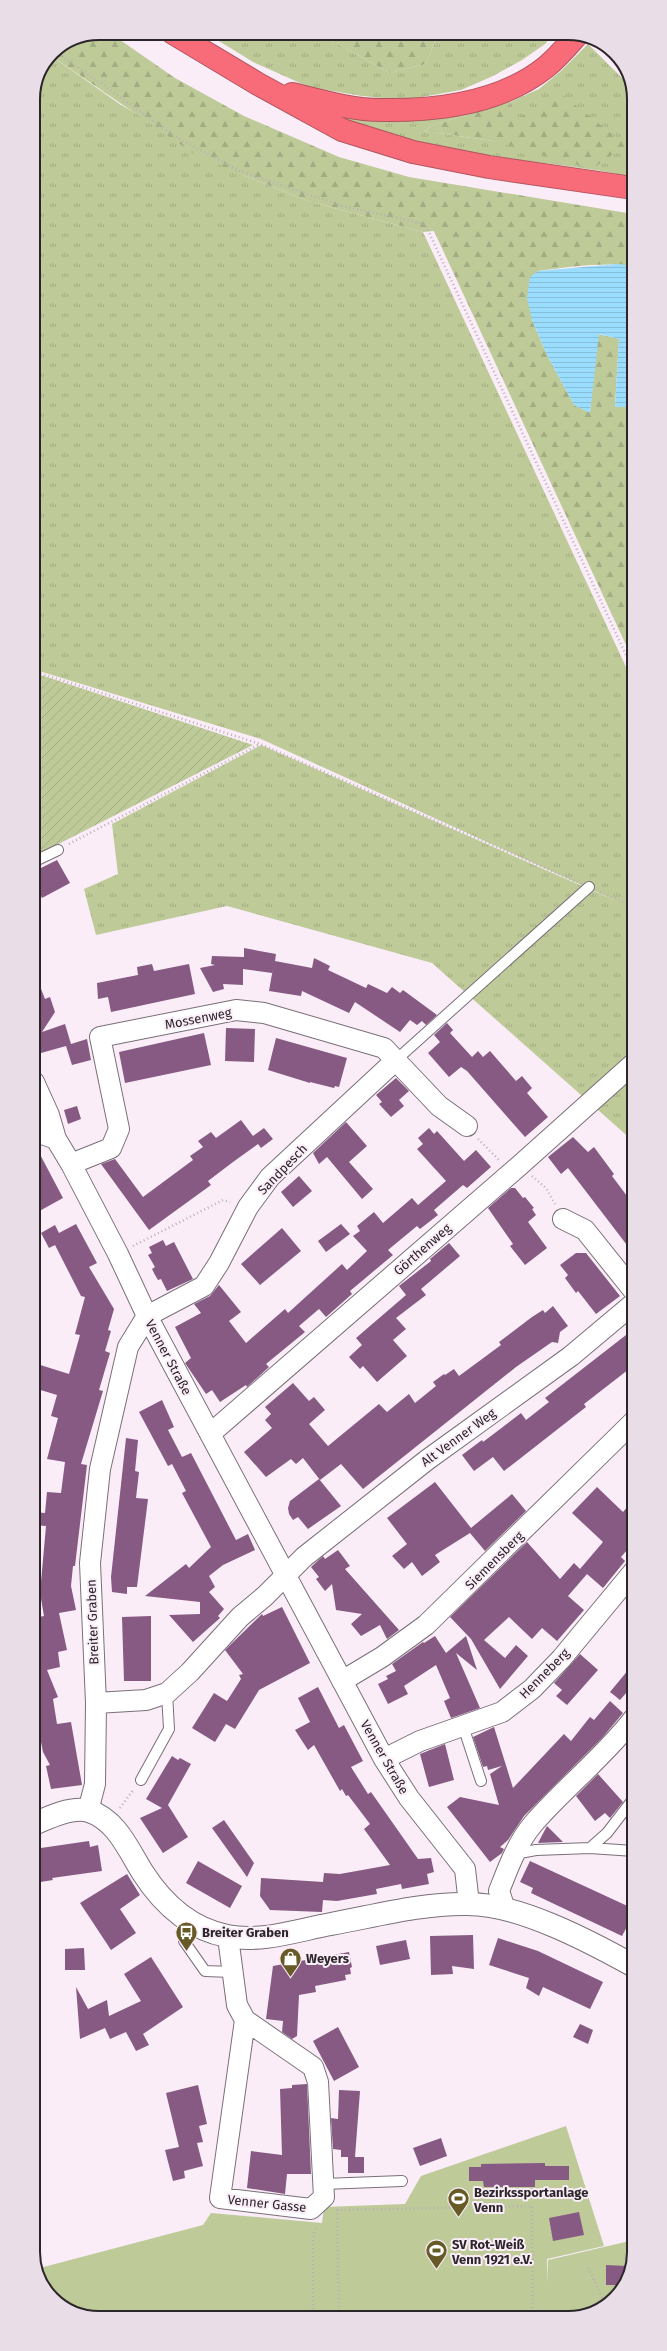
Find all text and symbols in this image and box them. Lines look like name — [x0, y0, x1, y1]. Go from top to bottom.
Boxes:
street label: Mossenweg — [163, 1005, 233, 1032]
street label: Sandpesch — [255, 1141, 310, 1198]
street label: Görthenweg — [391, 1220, 454, 1278]
street label: Venner Straße — [142, 1317, 195, 1397]
street label: Alt Venner Weg — [418, 1405, 499, 1470]
street label: Siemensberg — [462, 1528, 527, 1593]
street label: Breiter Graben — [84, 1579, 101, 1665]
street label: Henneberg — [516, 1645, 573, 1702]
street label: Venner Straße — [357, 1718, 412, 1797]
bus stop icon: Breiter Graben — [173, 1919, 199, 1952]
place label: Breiter Graben — [202, 1925, 289, 1940]
shop icon: Weyers — [277, 1945, 303, 1978]
place label: Weyers — [306, 1951, 350, 1966]
place label: Bezirkssportanlage Venn — [473, 2185, 588, 2215]
sports icon: Bezirkssportanlage Venn — [446, 2186, 472, 2219]
street label: Venner Gasse — [227, 2192, 307, 2215]
place label: SV Rot-Weiß Venn 1921 e.V. — [451, 2237, 532, 2267]
sports icon: SV Rot-Weiß Venn 1921 e.V. — [423, 2238, 449, 2271]

